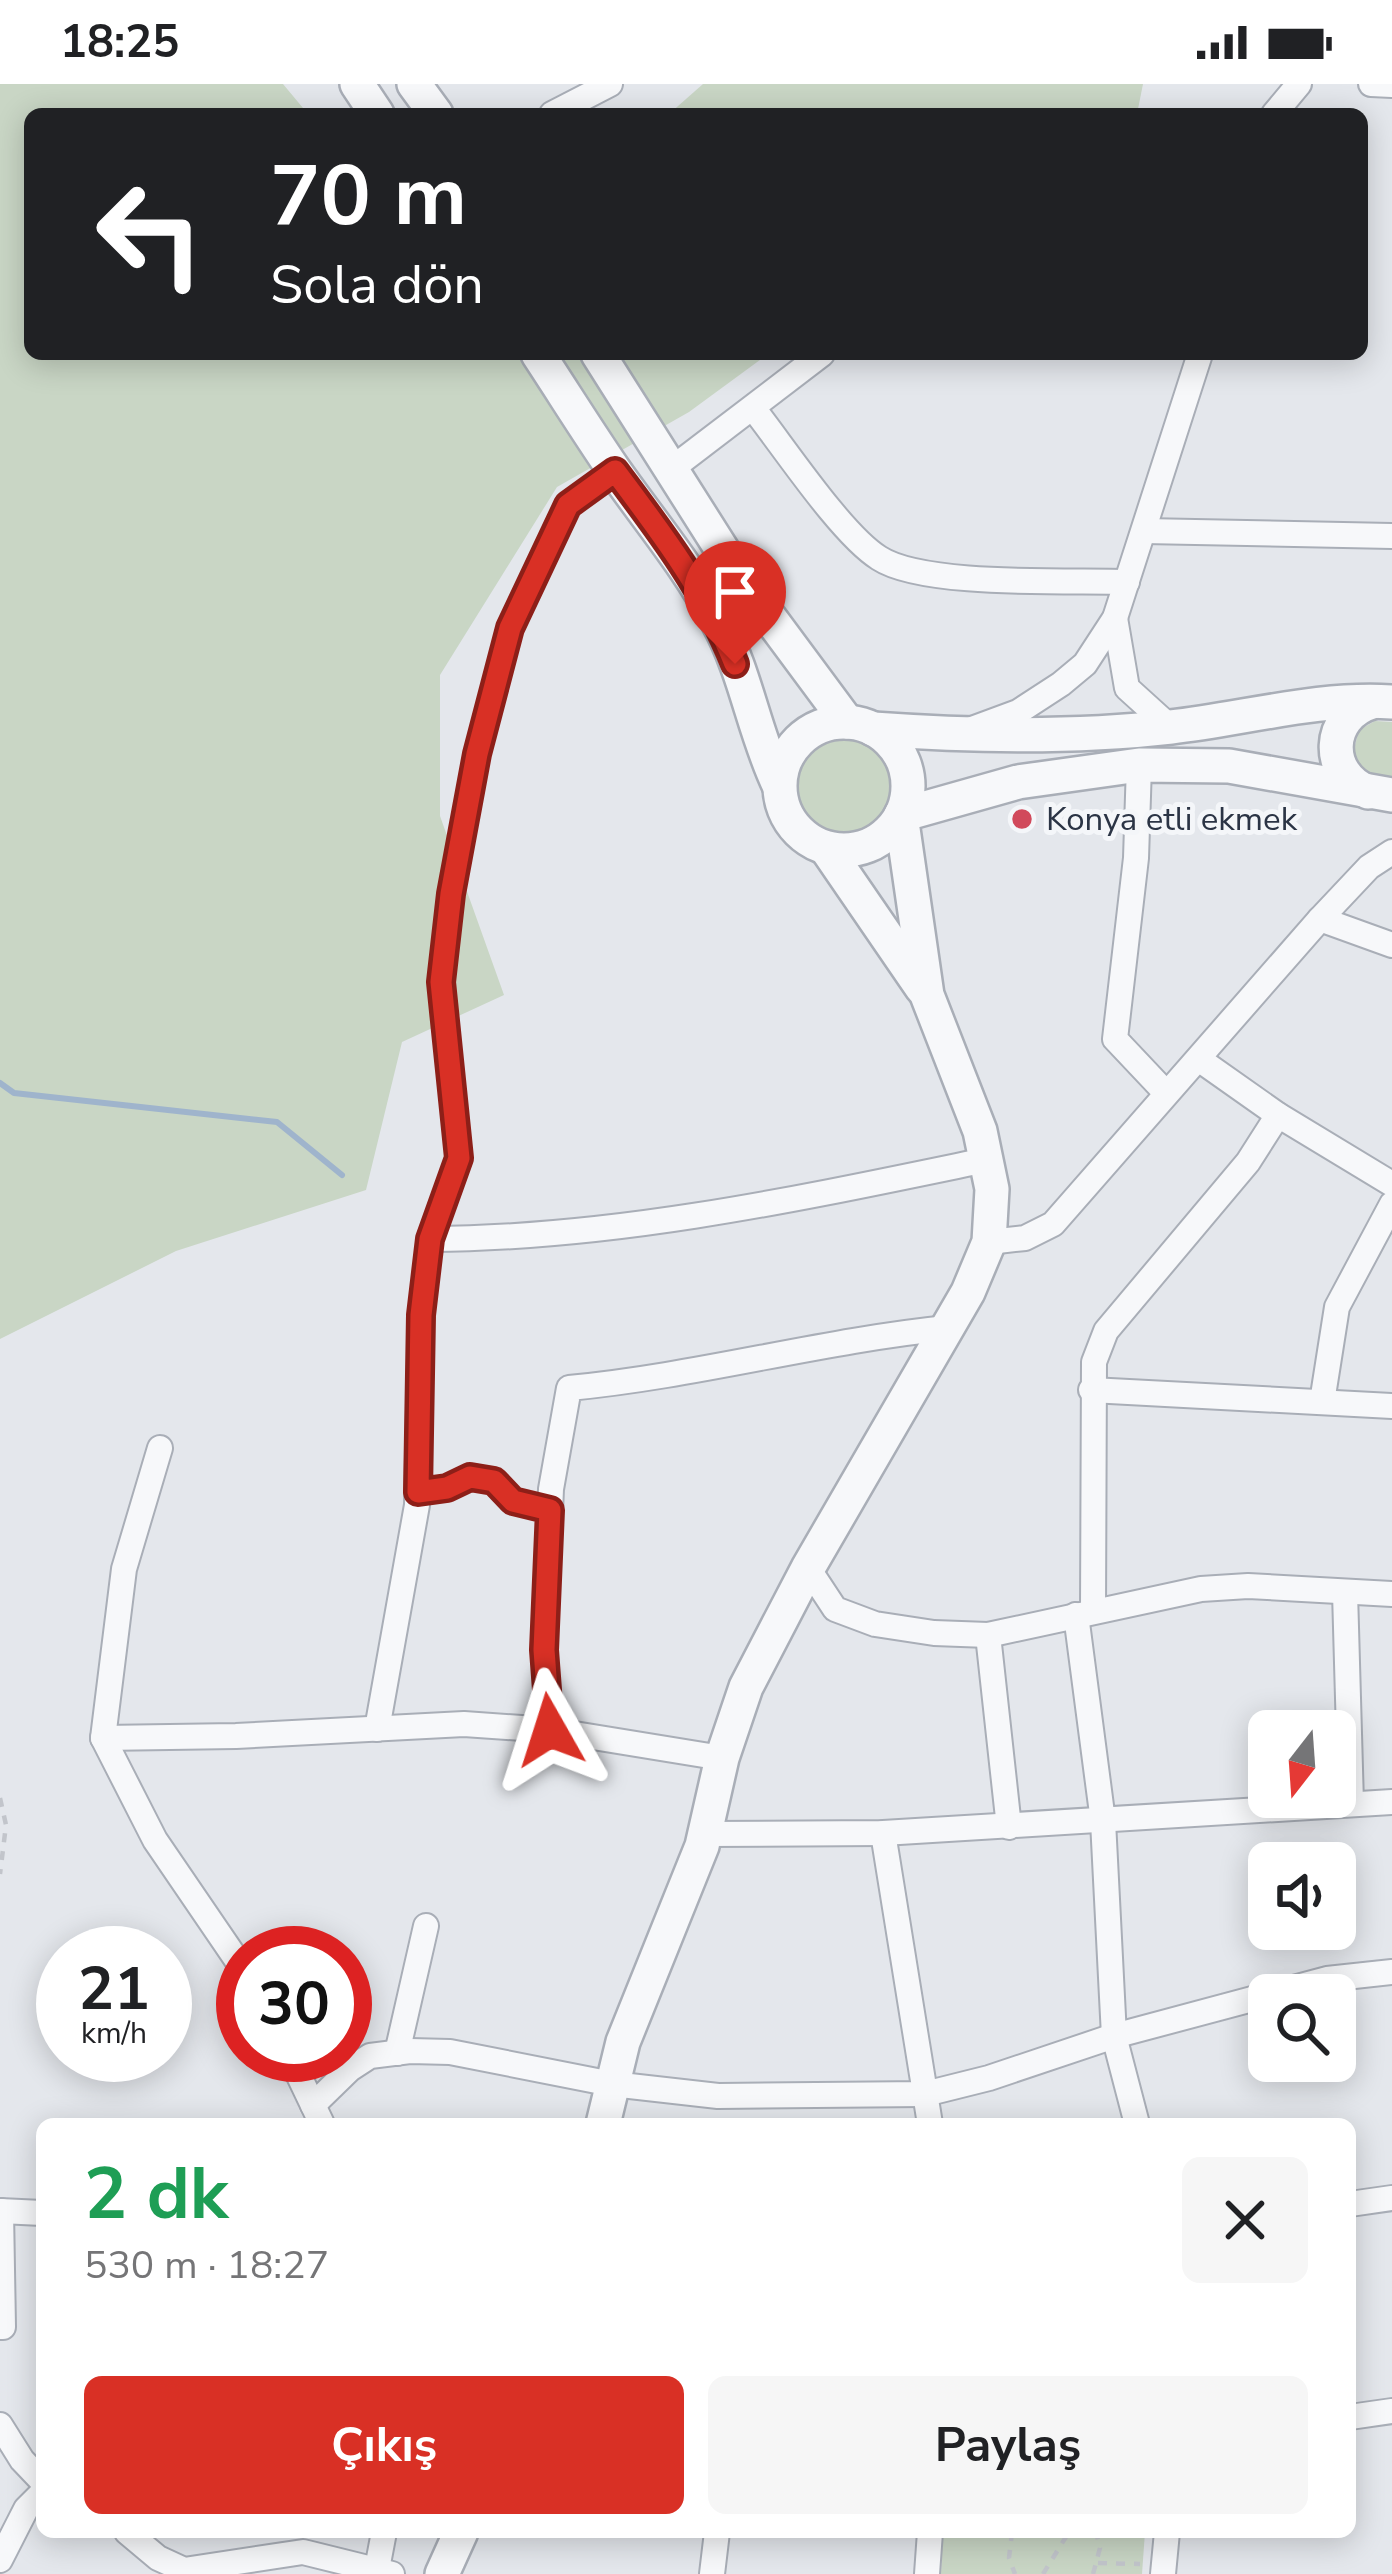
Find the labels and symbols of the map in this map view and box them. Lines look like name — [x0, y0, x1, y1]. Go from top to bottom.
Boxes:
pin — [684, 541, 786, 664]
place label: Konya etli ekmek — [1046, 797, 1298, 842]
marker: Konya etli ekmek — [1009, 806, 1035, 832]
position arrow — [487, 1667, 613, 1793]
north arrow — [1248, 1710, 1356, 1818]
speed limit sign: 30 — [216, 1926, 372, 2082]

